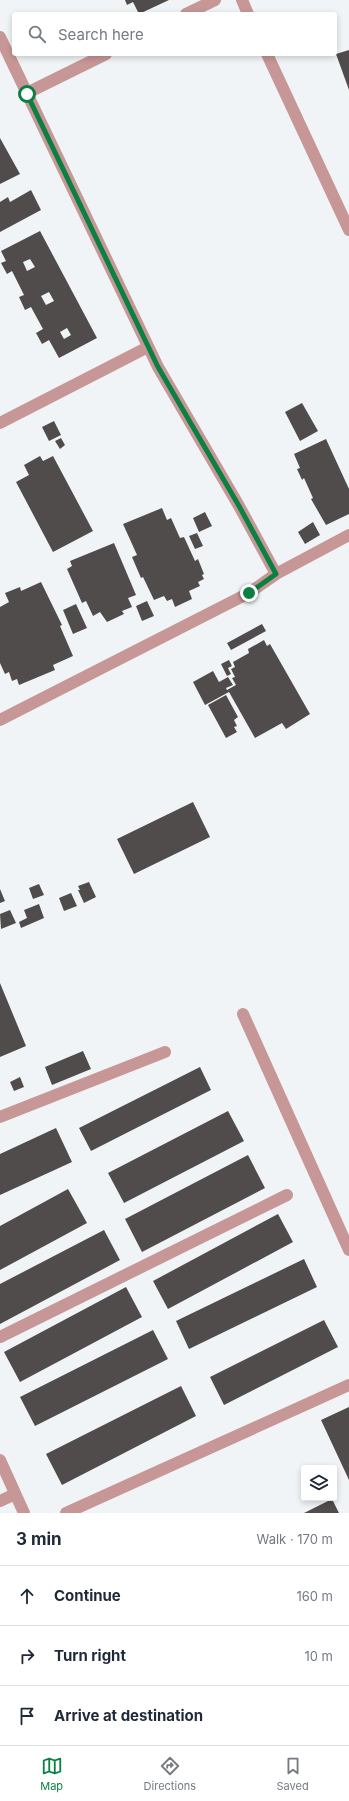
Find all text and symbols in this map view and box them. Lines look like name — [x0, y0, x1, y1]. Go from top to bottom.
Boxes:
search box — [12, 12, 337, 56]
icon: search — [26, 23, 48, 45]
text: Search here — [58, 25, 144, 44]
route start — [18, 85, 36, 103]
route end — [240, 584, 258, 602]
map controls — [301, 1465, 337, 1501]
button: layers — [301, 1465, 337, 1501]
text: 3 min — [16, 1529, 62, 1549]
text: Walk · 170 m — [257, 1531, 333, 1547]
icon: ahead — [16, 1585, 38, 1607]
text: Continue — [54, 1586, 121, 1605]
text: 160 m — [296, 1588, 333, 1604]
icon: right — [16, 1645, 38, 1667]
text: Turn right — [54, 1646, 126, 1665]
text: 10 m — [304, 1648, 333, 1664]
icon: arrive — [16, 1705, 38, 1727]
text: Arrive at destination — [54, 1706, 203, 1725]
tab: Map — [40, 1755, 63, 1793]
tab: Directions — [144, 1755, 196, 1793]
tab: Saved — [277, 1755, 309, 1793]

